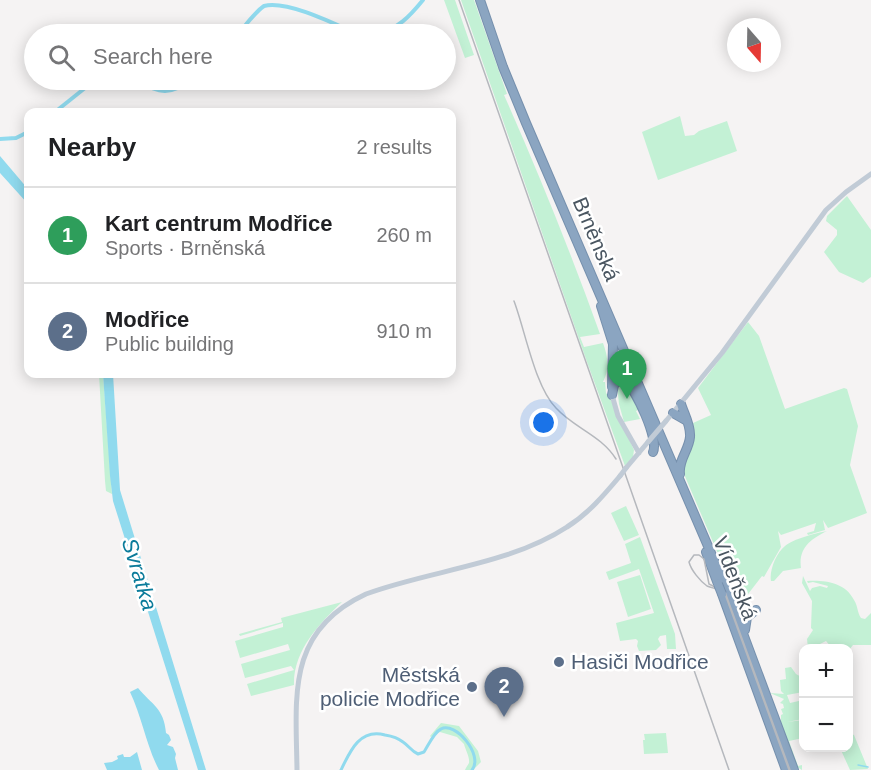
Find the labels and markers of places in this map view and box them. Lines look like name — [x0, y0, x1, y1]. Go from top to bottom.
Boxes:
pin: 1 — [608, 350, 646, 399]
place label: Hasiči Modřice — [571, 650, 709, 673]
marker: Hasiči Modřice — [552, 655, 566, 669]
place label: Městská policie Modřice — [320, 663, 460, 710]
pin: 2 — [484, 668, 524, 717]
marker: Městská policie Modřice — [465, 680, 479, 694]

